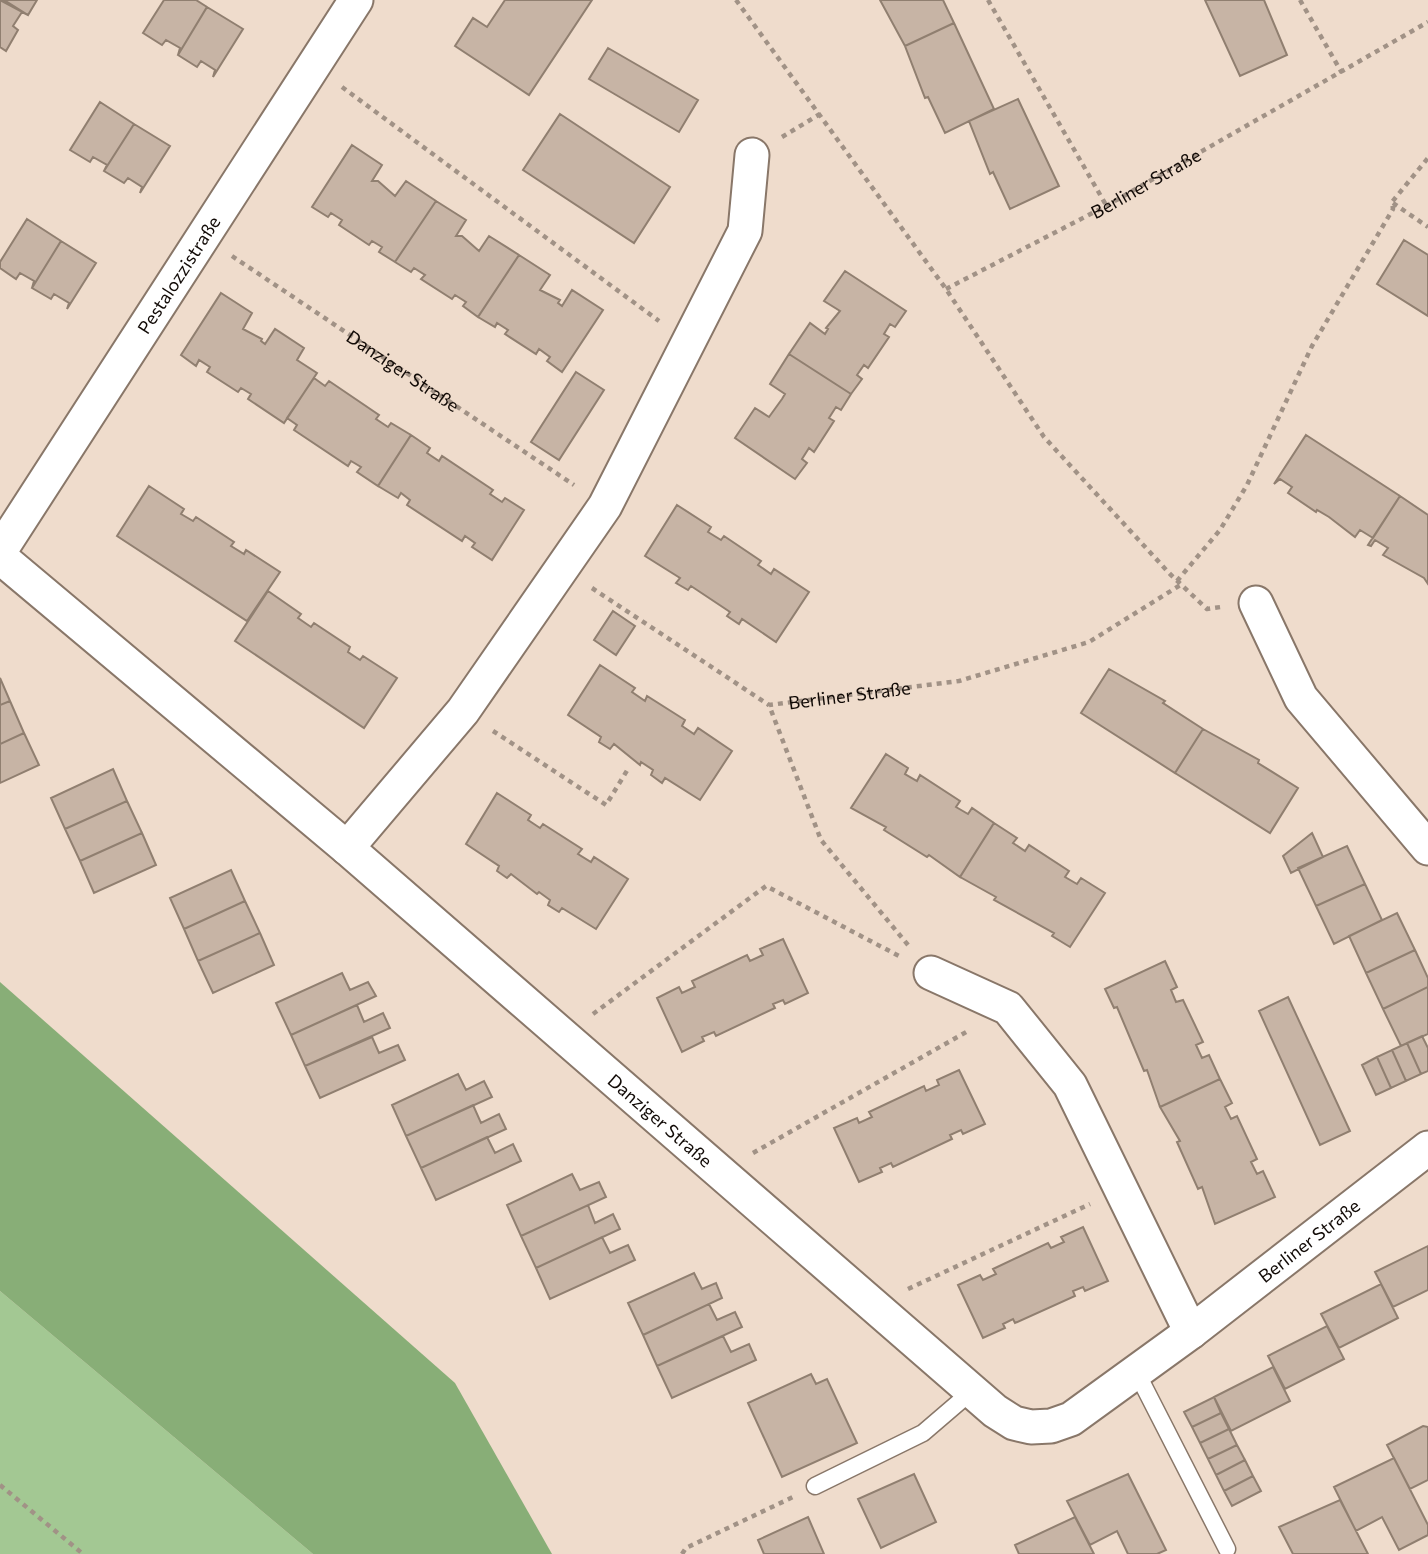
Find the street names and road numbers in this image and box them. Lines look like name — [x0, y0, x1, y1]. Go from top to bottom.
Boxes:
street label: Berliner Straße — [1087, 143, 1204, 223]
street label: Pestalozzistraße — [132, 212, 225, 338]
street label: Danziger Straße — [343, 325, 464, 416]
street label: Berliner Straße — [787, 676, 912, 713]
street label: Danziger Straße — [604, 1069, 717, 1171]
street label: Berliner Straße — [1254, 1194, 1364, 1287]

